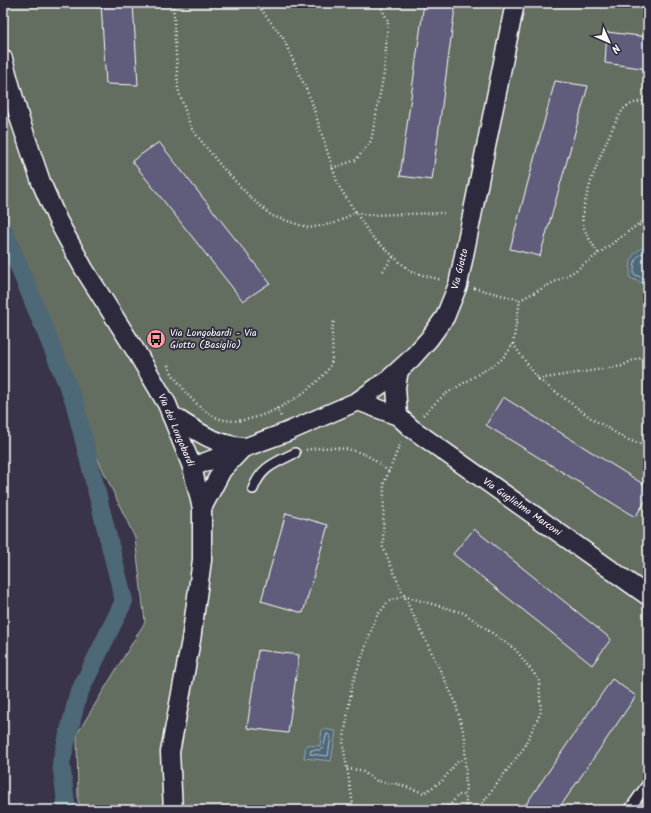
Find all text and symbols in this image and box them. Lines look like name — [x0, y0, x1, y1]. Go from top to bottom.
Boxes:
north arrow — [589, 22, 629, 62]
text: N — [607, 40, 624, 57]
street label: Via Giotto — [447, 246, 473, 291]
place label: Via Longobardi - Via Giotto (Basiglio) — [170, 325, 257, 353]
bus stop icon: Via Longobardi - Via Giotto (Basiglio) — [145, 328, 167, 350]
street label: Via dei Longobardi — [153, 391, 199, 469]
street label: Via Guglielmo Marconi — [479, 474, 565, 541]

